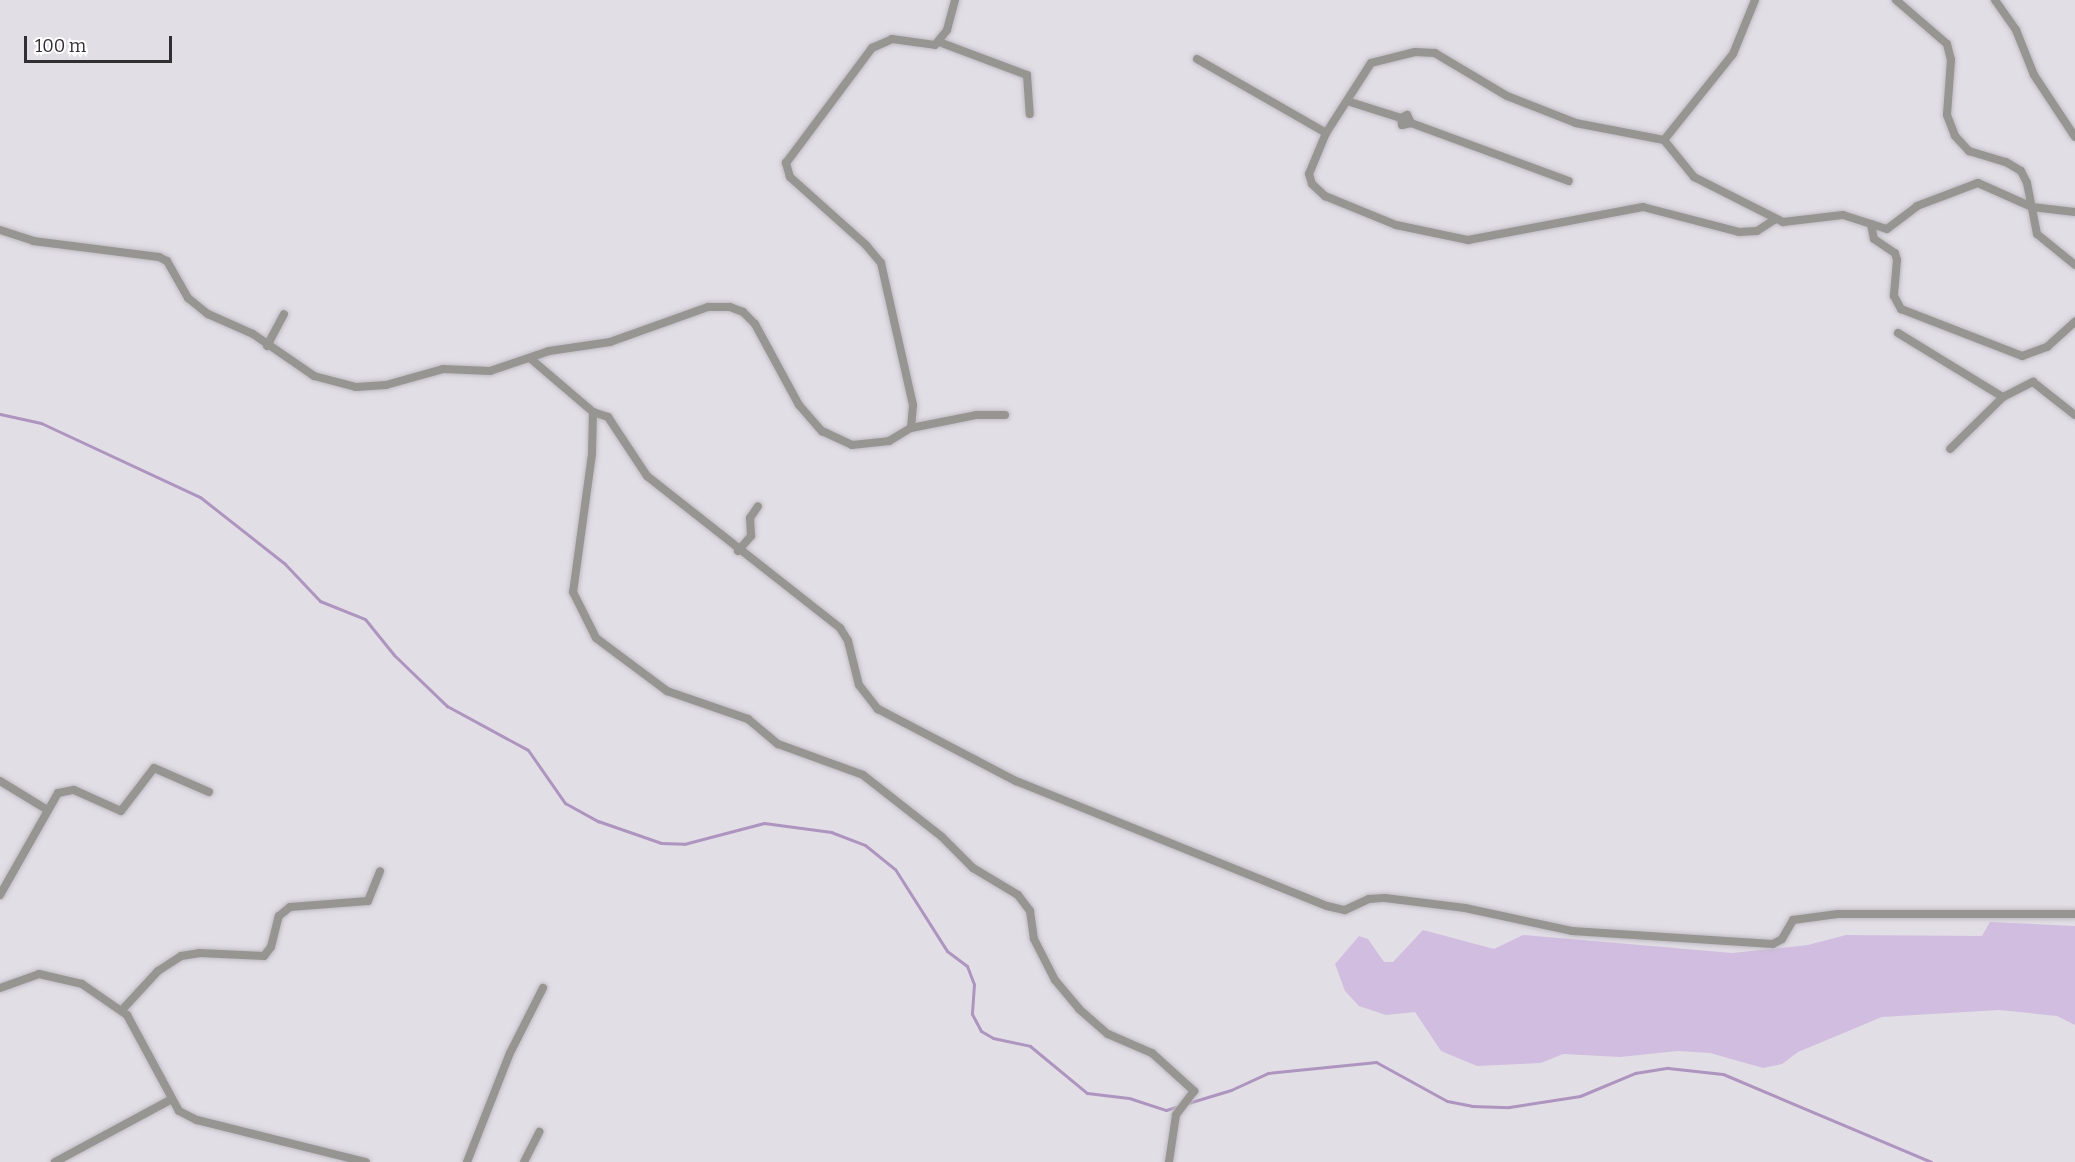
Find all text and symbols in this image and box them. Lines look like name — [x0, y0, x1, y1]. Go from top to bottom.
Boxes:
scale bar — [27, 24, 176, 62]
text: 100 m — [35, 35, 86, 57]

